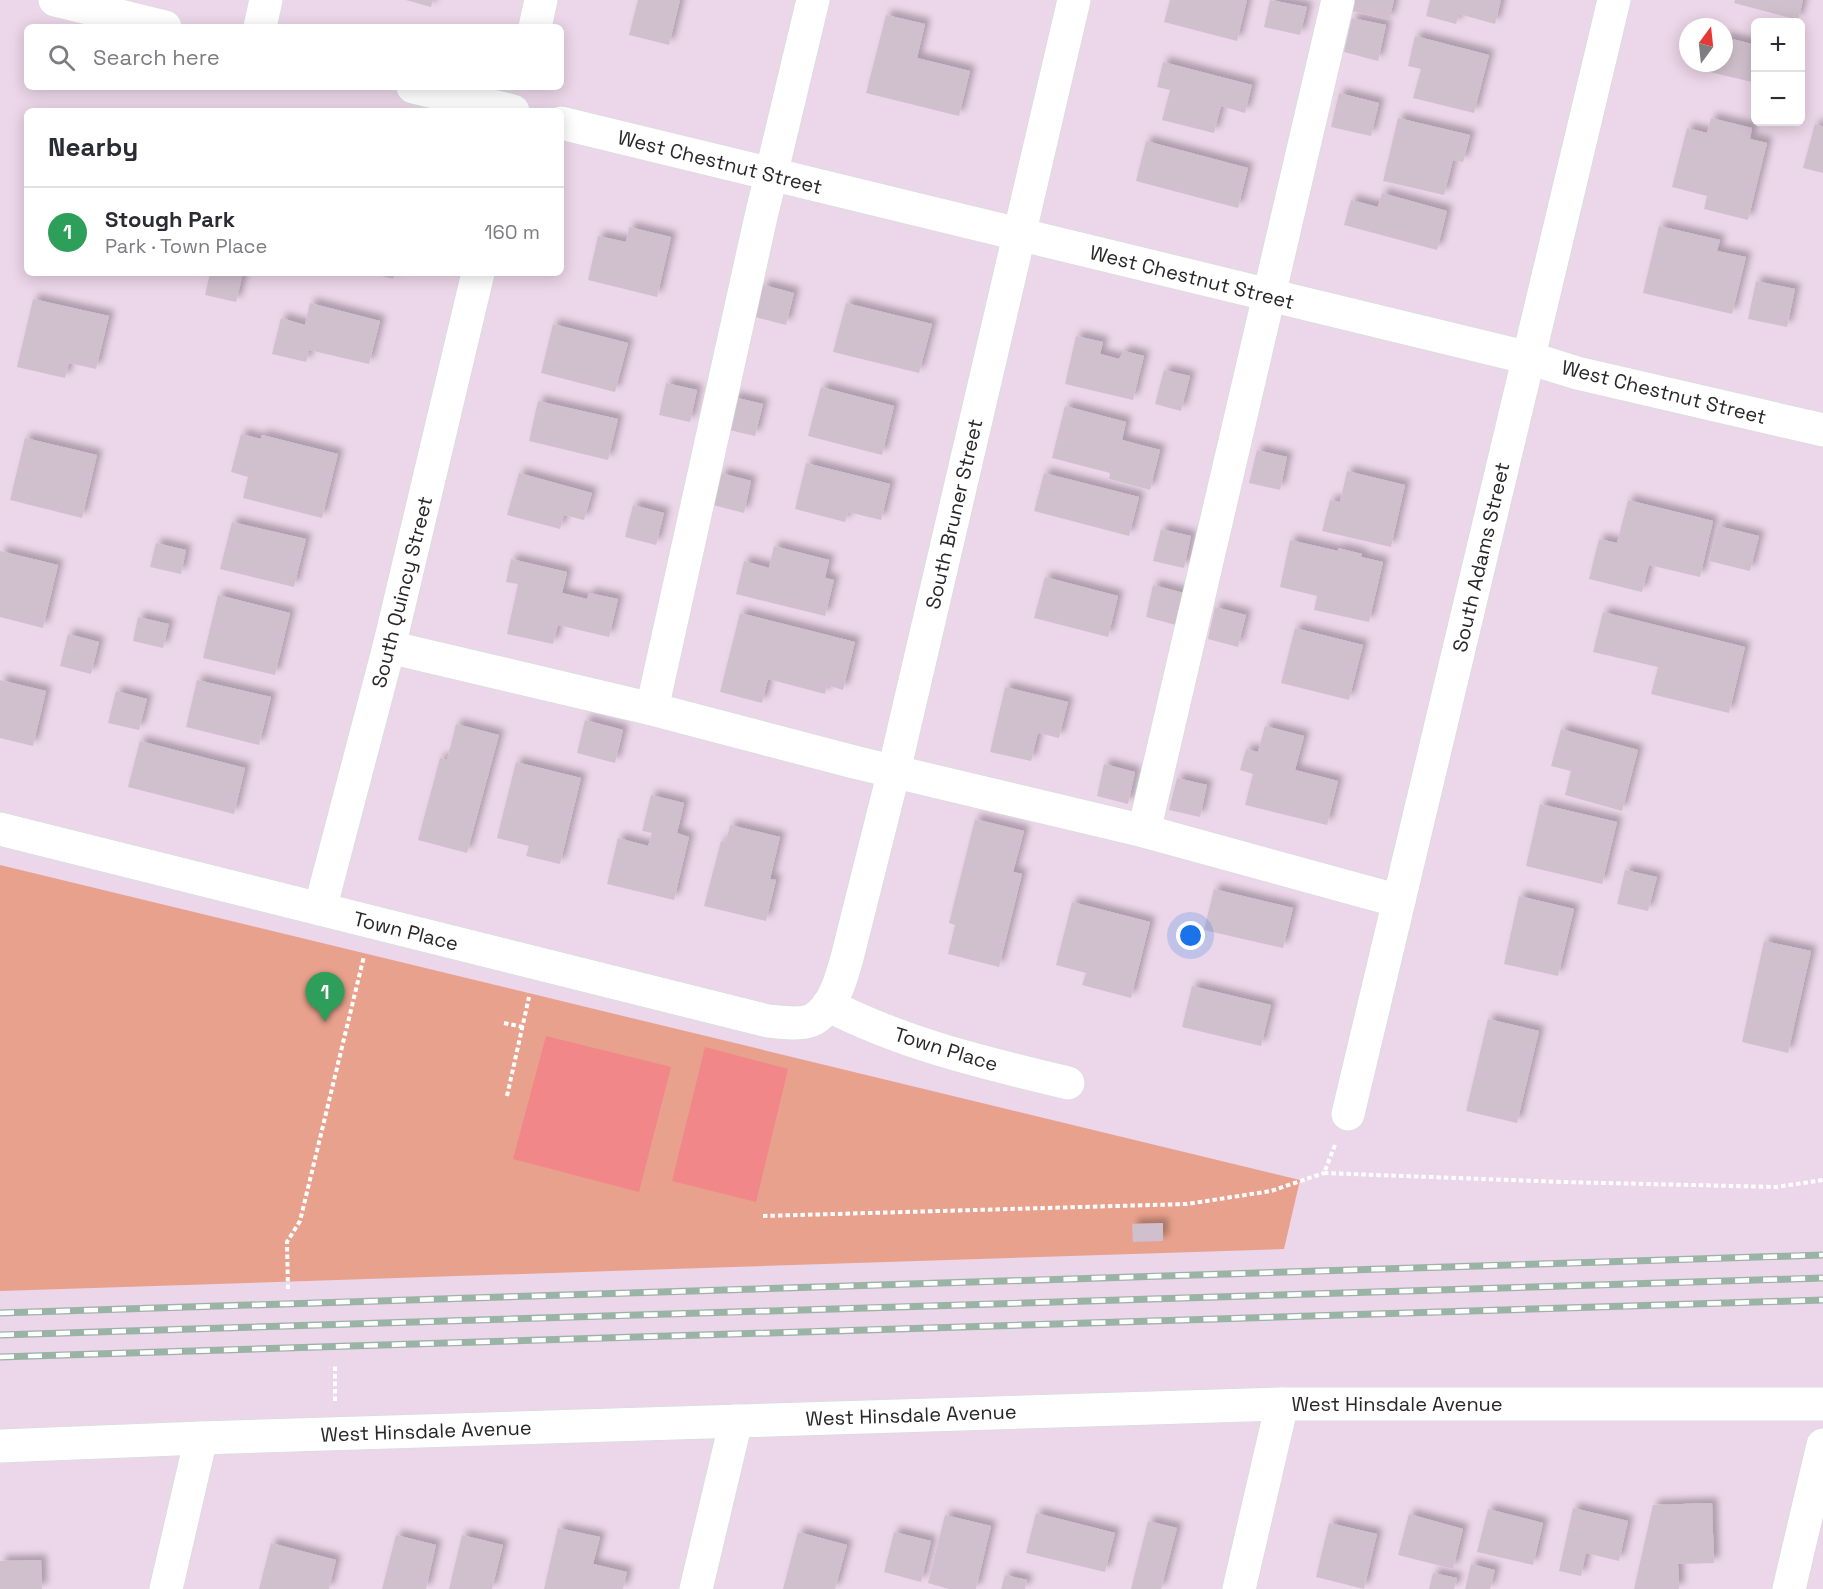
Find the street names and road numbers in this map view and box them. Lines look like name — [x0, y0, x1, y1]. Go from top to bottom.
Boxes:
street label: West Chestnut Street — [615, 124, 825, 200]
street label: West Chestnut Street — [1087, 239, 1297, 315]
street label: West Chestnut Street — [1559, 354, 1769, 430]
street label: South Bruner Street — [919, 416, 989, 612]
street label: South Adams Street — [1446, 459, 1516, 655]
street label: South Quincy Street — [366, 493, 438, 691]
street label: Town Place — [351, 905, 461, 957]
street label: Town Place — [891, 1021, 1001, 1077]
street label: West Hinsdale Avenue — [1291, 1391, 1503, 1417]
street label: West Hinsdale Avenue — [805, 1398, 1017, 1432]
street label: West Hinsdale Avenue — [320, 1414, 532, 1448]

